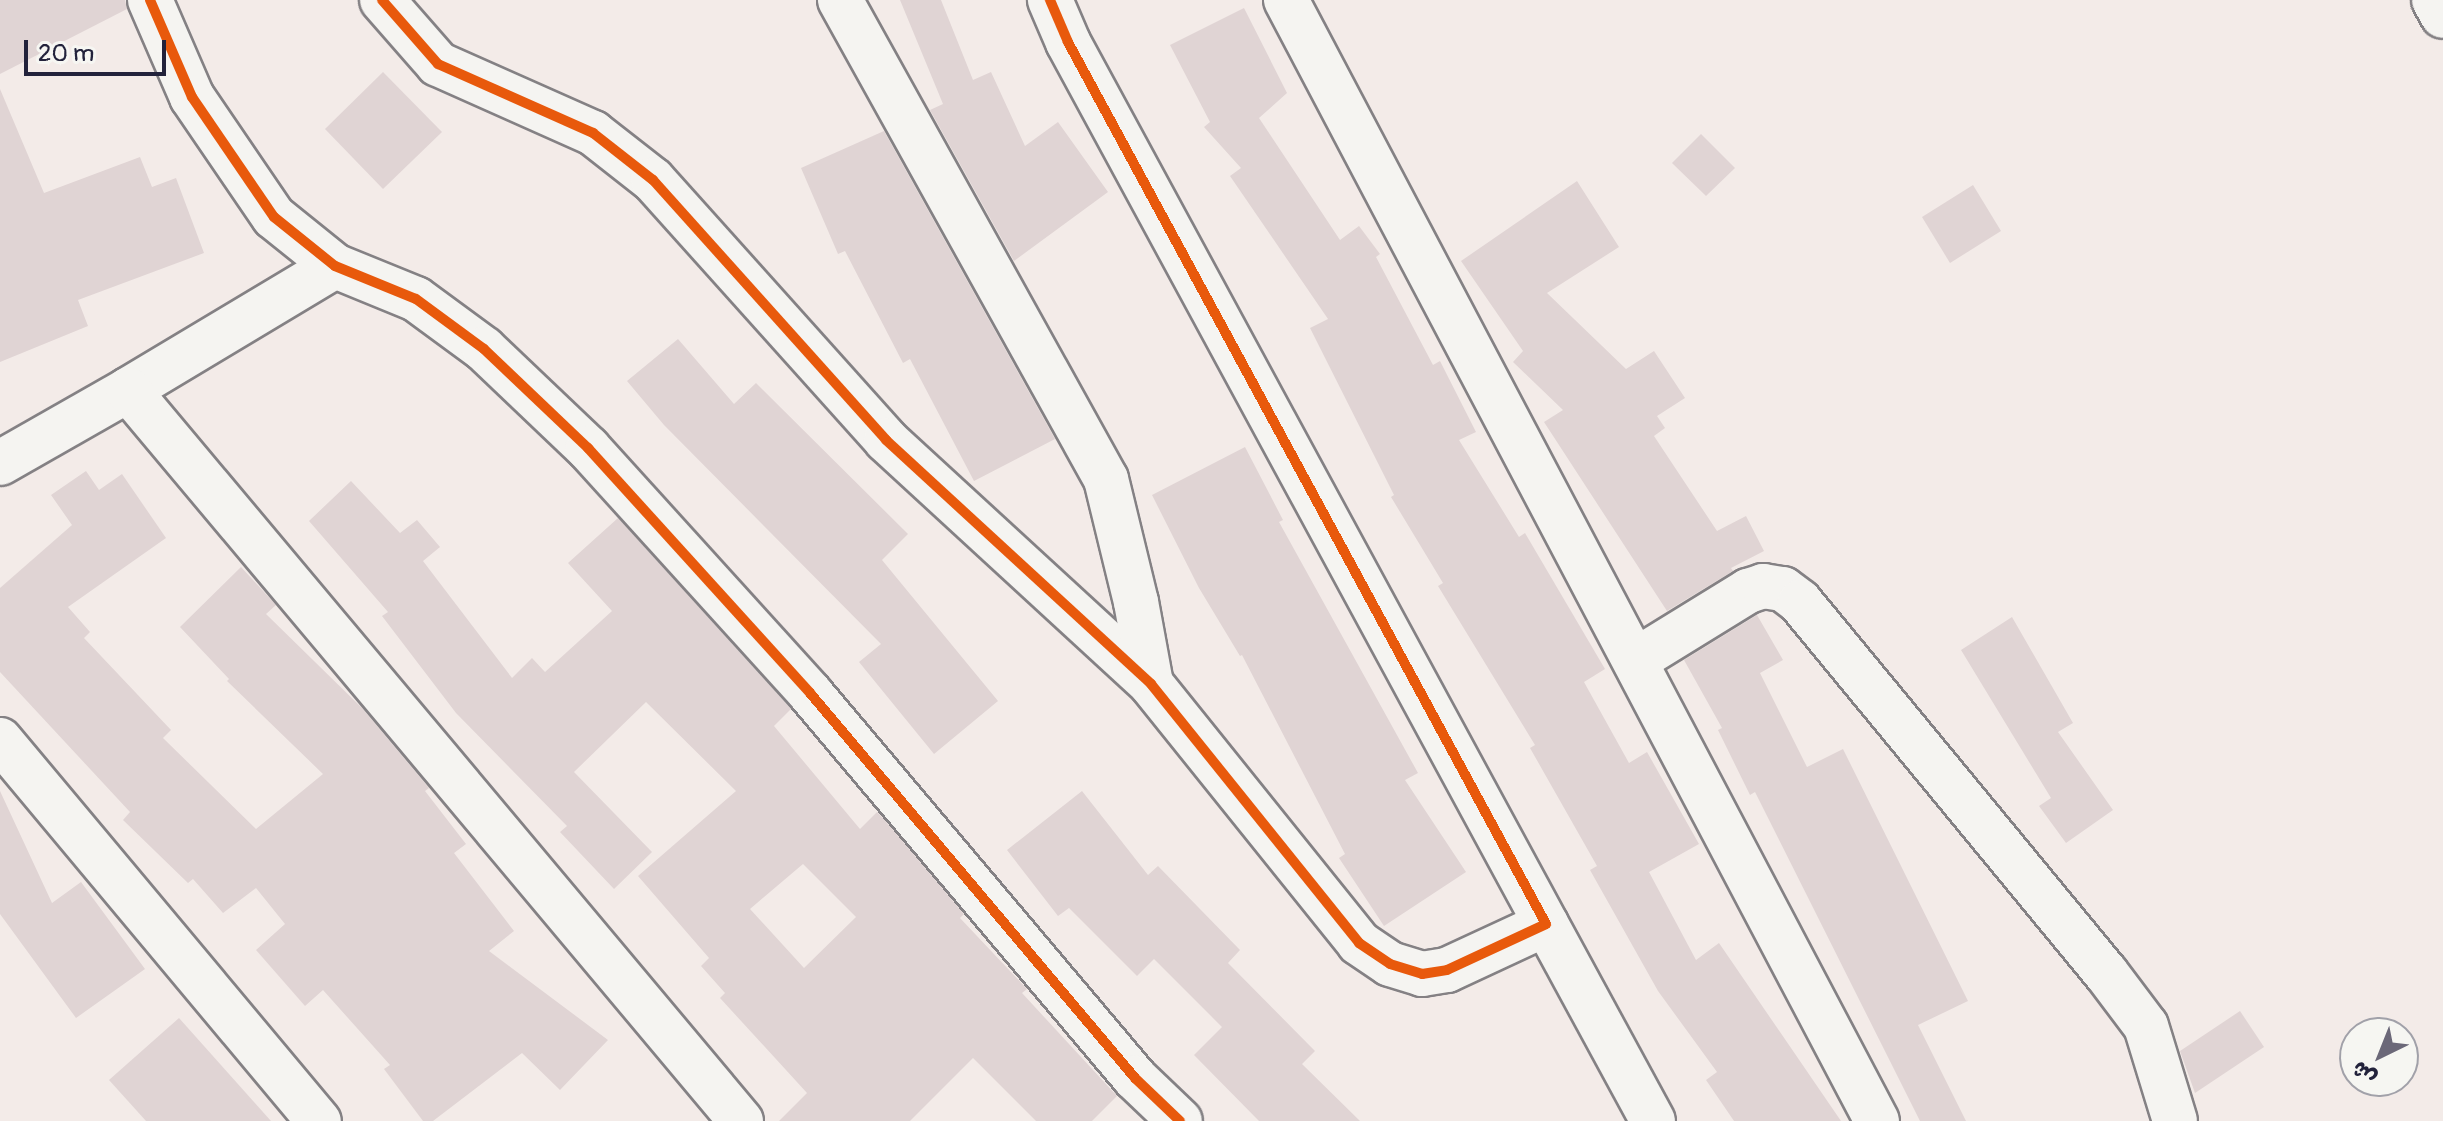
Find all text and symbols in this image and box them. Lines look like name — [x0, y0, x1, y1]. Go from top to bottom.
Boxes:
scale bar — [28, 24, 170, 74]
text: 20 m — [38, 39, 94, 68]
north arrow — [2339, 1017, 2419, 1097]
text: ش — [2346, 1055, 2382, 1092]

